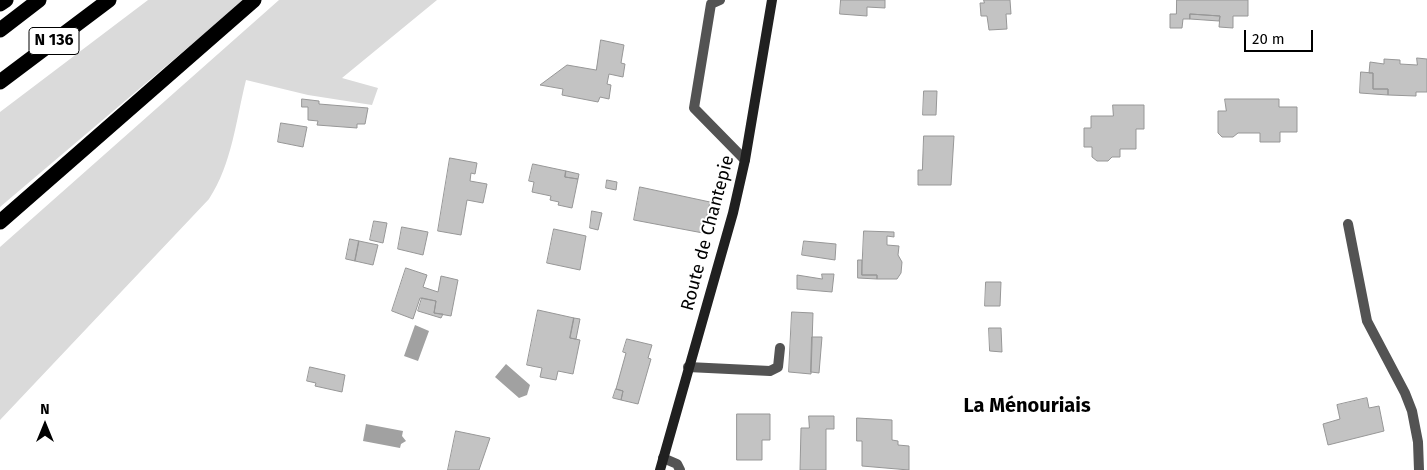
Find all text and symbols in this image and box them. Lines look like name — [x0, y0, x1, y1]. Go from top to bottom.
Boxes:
scale bar — [1247, 20, 1316, 52]
road number: N 136 — [29, 27, 79, 54]
text: 20 m — [1252, 30, 1285, 48]
street label: Route de Chantepie — [677, 153, 739, 313]
district label: La Ménouriais — [963, 394, 1091, 418]
north arrow — [20, 400, 70, 450]
text: N — [40, 401, 50, 418]

